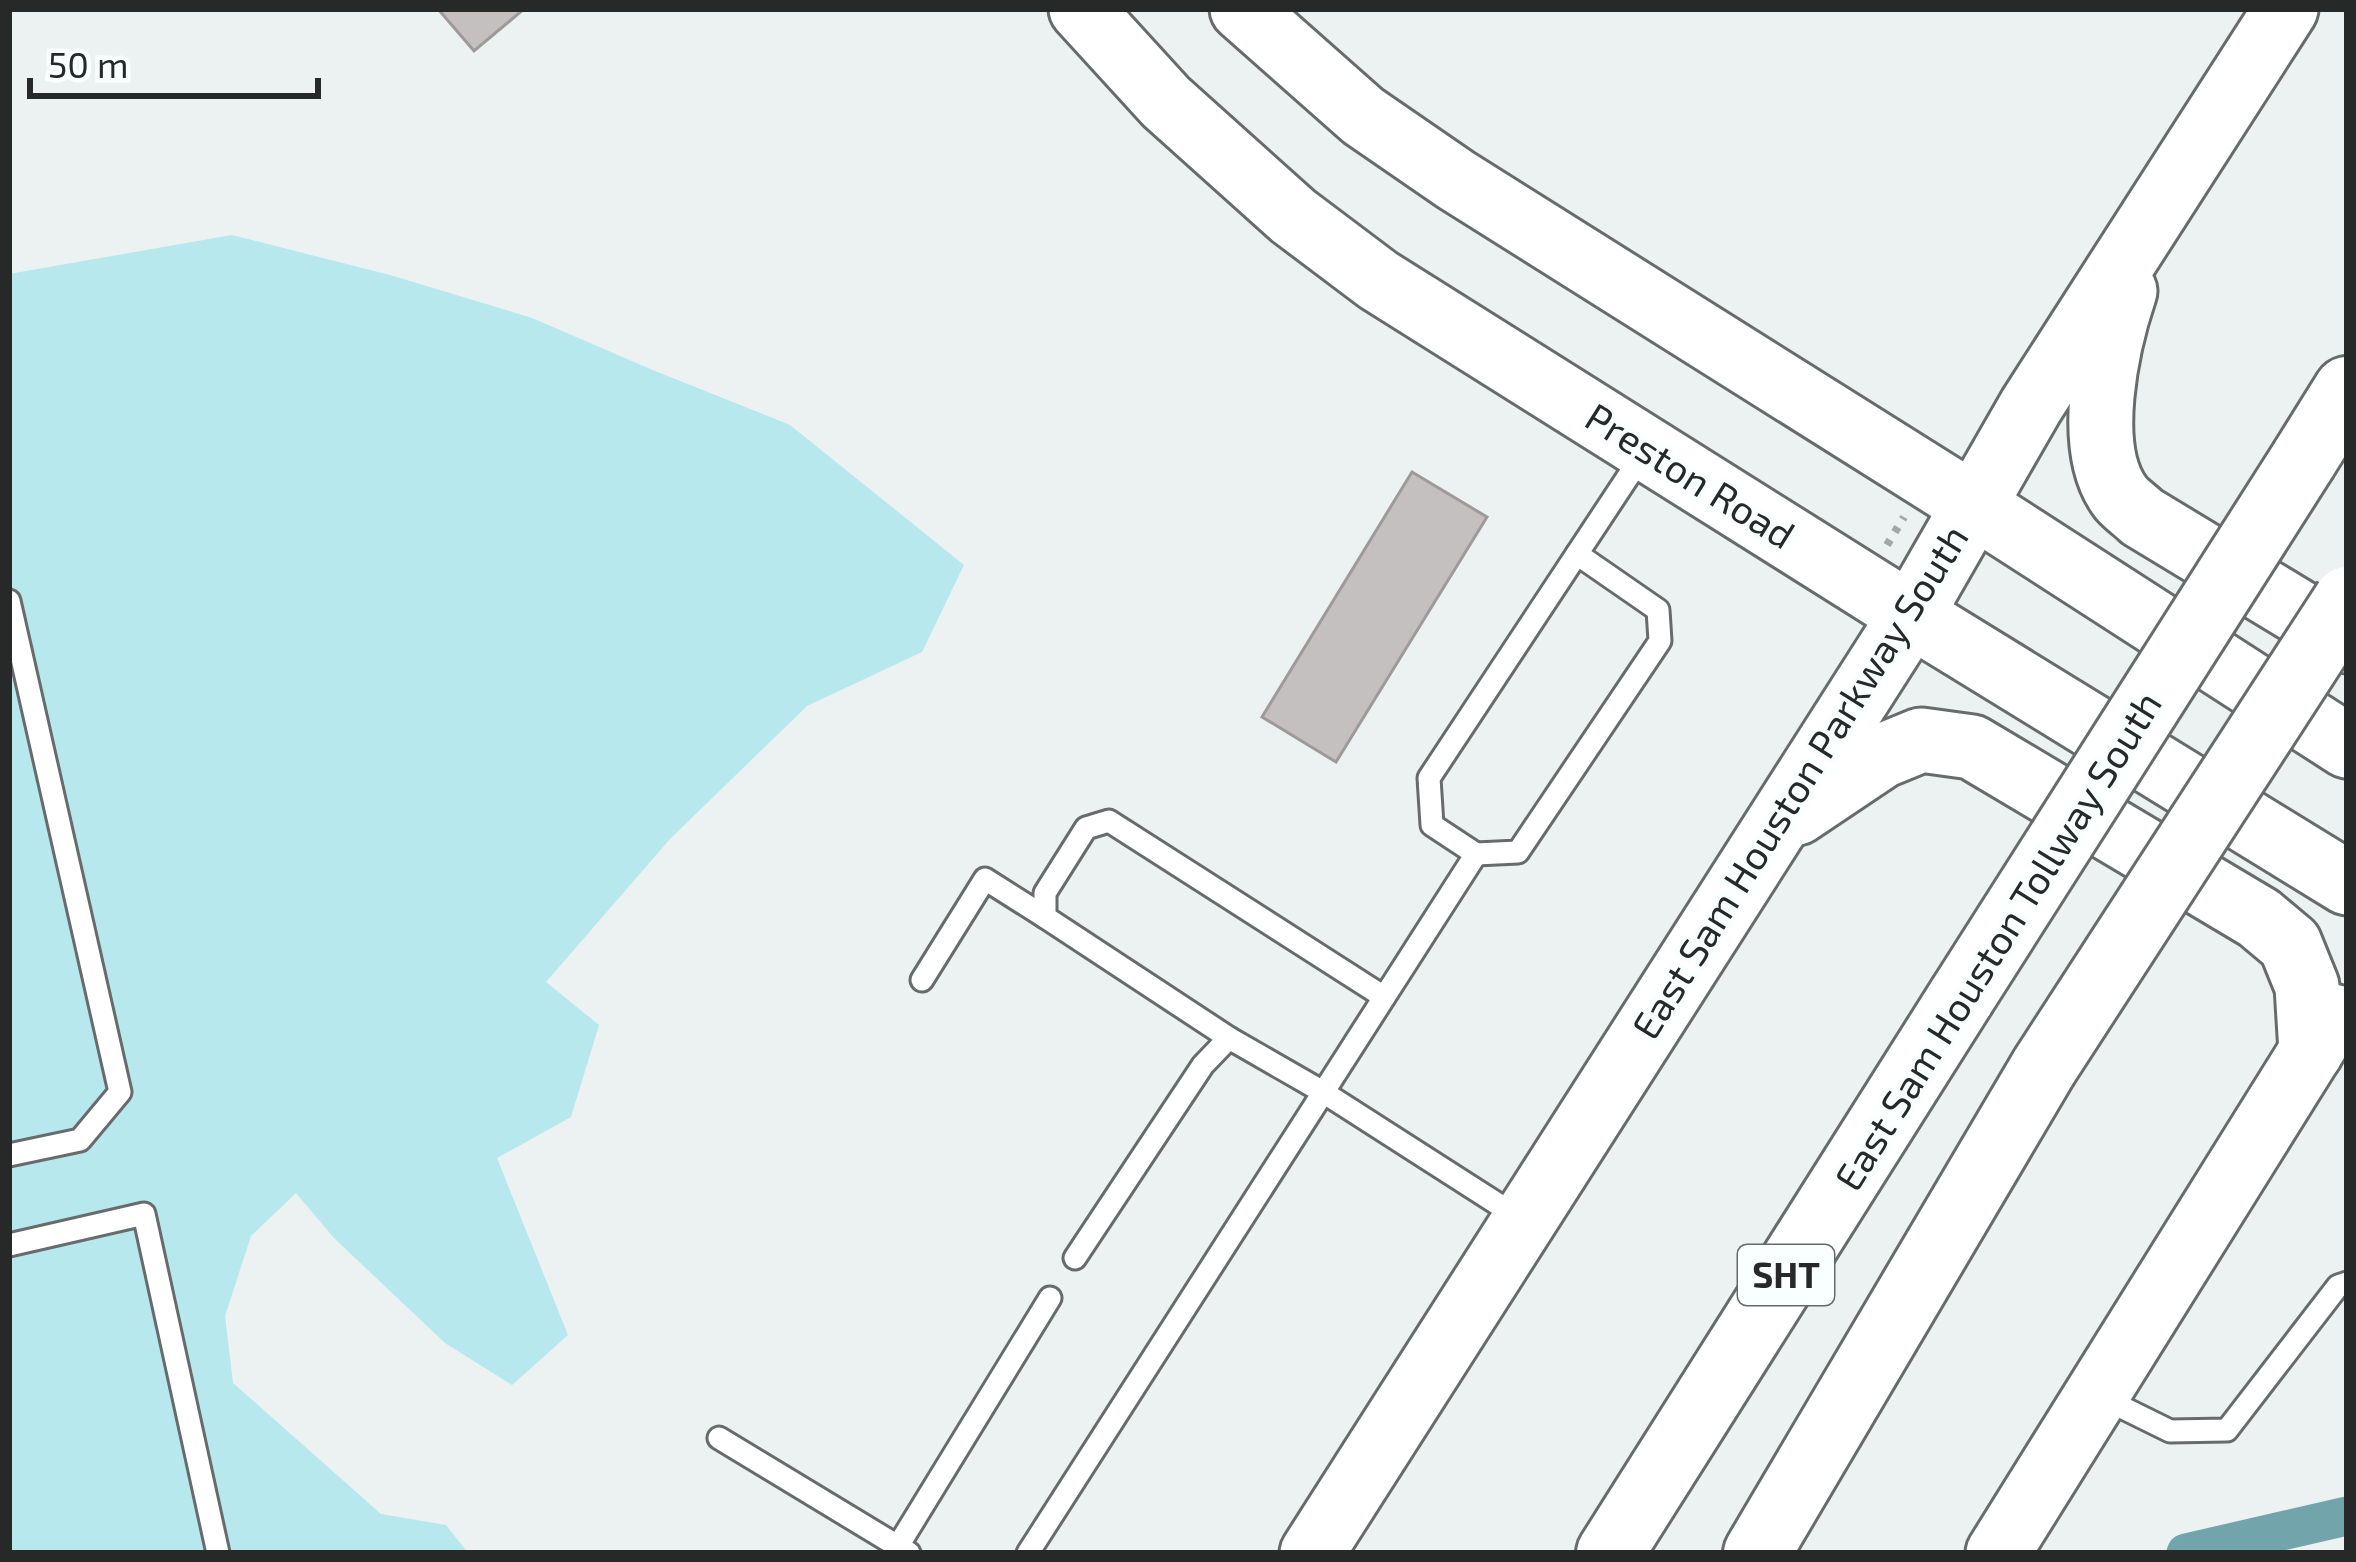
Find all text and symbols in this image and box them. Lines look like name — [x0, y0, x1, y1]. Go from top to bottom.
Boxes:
scale bar — [30, 24, 318, 98]
text: 50 m — [48, 42, 129, 85]
street label: Preston Road — [1578, 392, 1804, 557]
street label: East Sam Houston Parkway South — [1621, 516, 1977, 1047]
street label: East Sam Houston Tollway South — [1823, 682, 2170, 1198]
road number: SHT — [1738, 1245, 1834, 1305]

